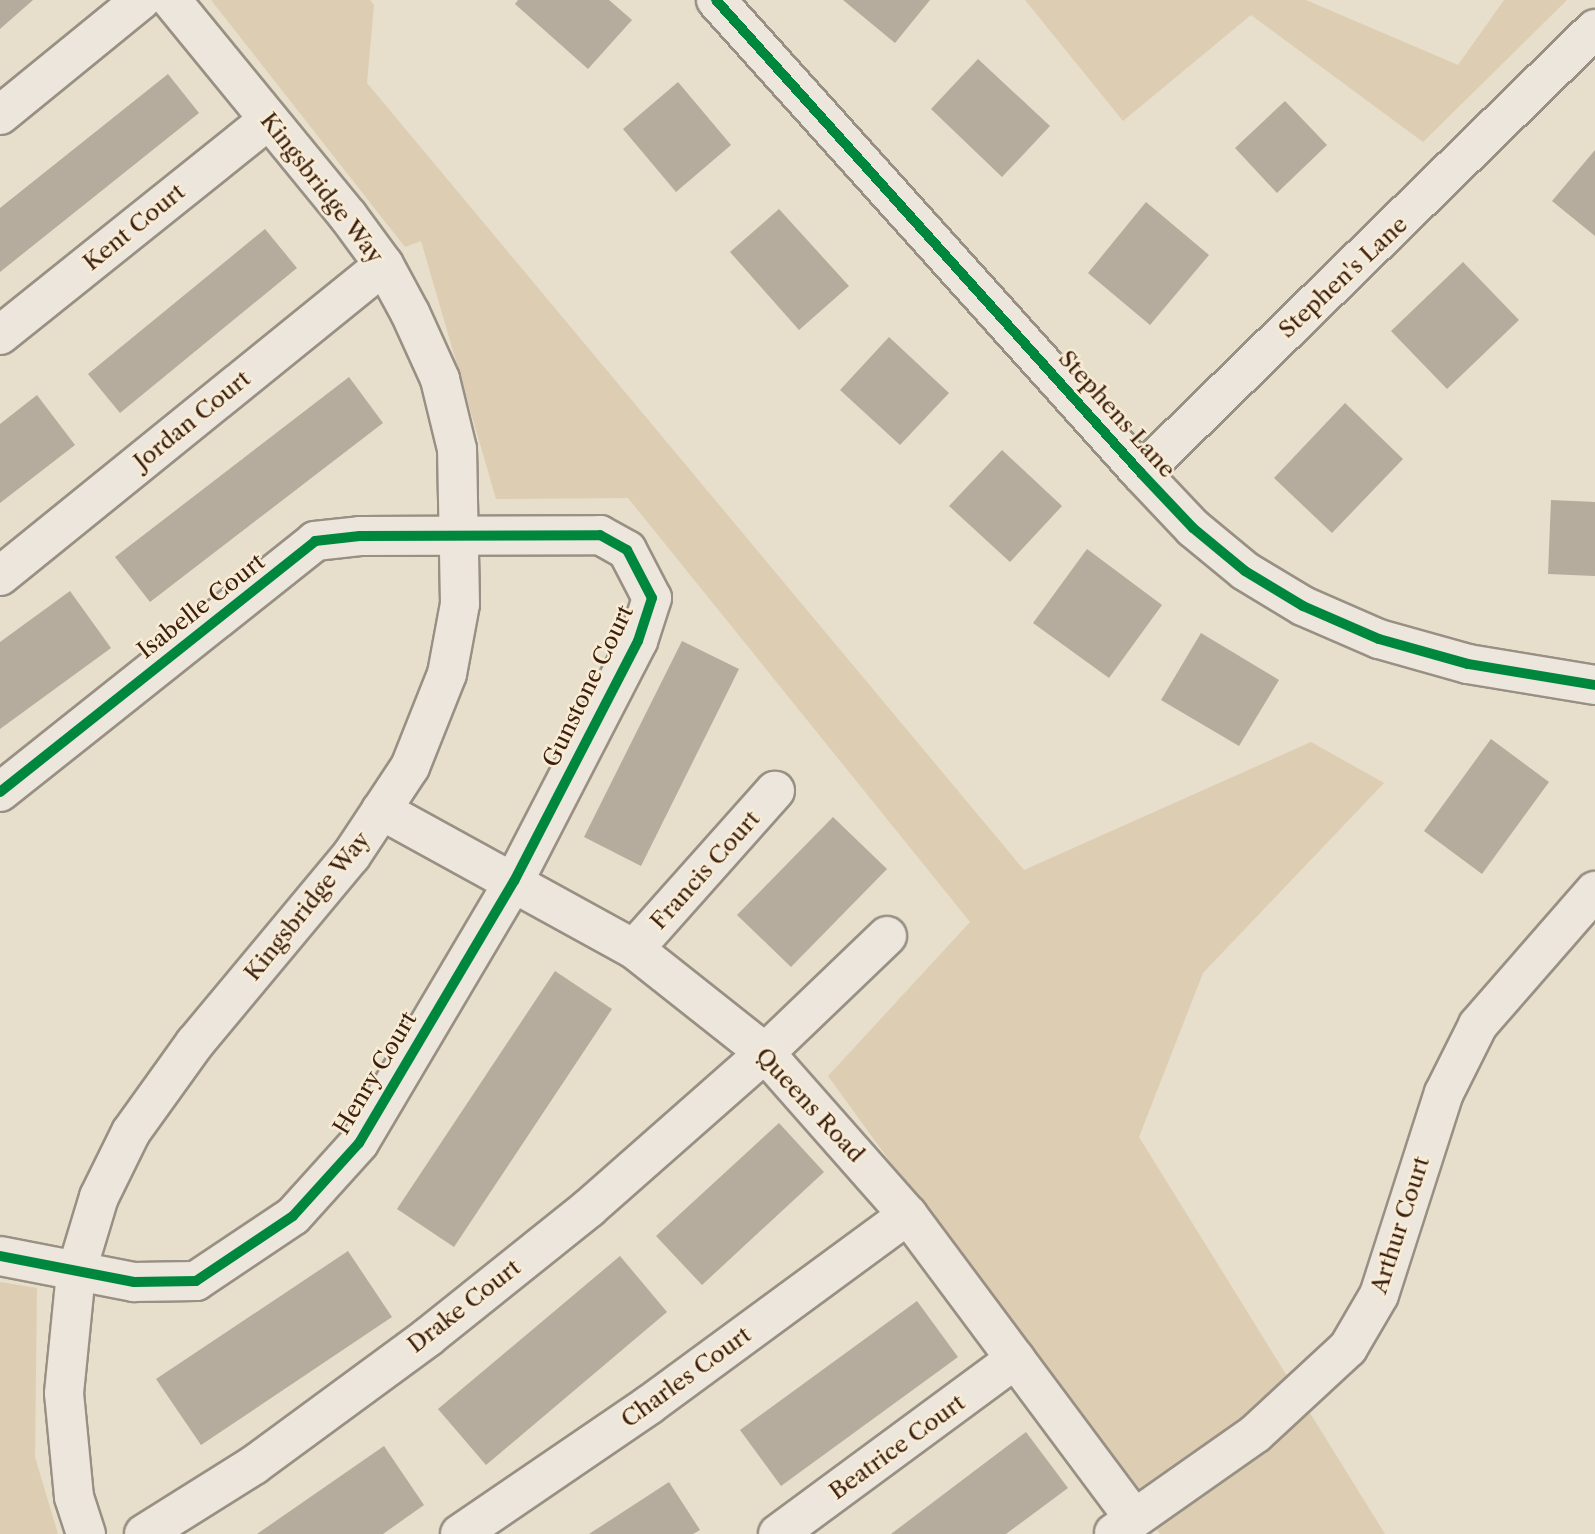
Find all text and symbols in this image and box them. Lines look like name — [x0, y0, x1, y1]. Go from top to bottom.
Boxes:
street label: Kingsbridge Way — [254, 107, 390, 269]
street label: Kent Court — [78, 178, 190, 276]
street label: Stephen's Lane — [1273, 210, 1413, 344]
street label: Stephens Lane — [1053, 345, 1181, 483]
street label: Jordan Court — [128, 365, 256, 475]
street label: Isabelle Court — [132, 548, 270, 664]
street label: Gunstone Court — [537, 601, 639, 771]
street label: Francis Court — [645, 805, 765, 935]
street label: Kingsbridge Way — [238, 826, 376, 986]
street label: Henry Court — [327, 1006, 423, 1140]
street label: Queens Road — [750, 1042, 870, 1168]
street label: Arthur Court — [1365, 1153, 1435, 1297]
street label: Drake Court — [402, 1253, 526, 1359]
street label: Charles Court — [616, 1321, 756, 1433]
street label: Beatrice Court — [824, 1389, 970, 1505]

